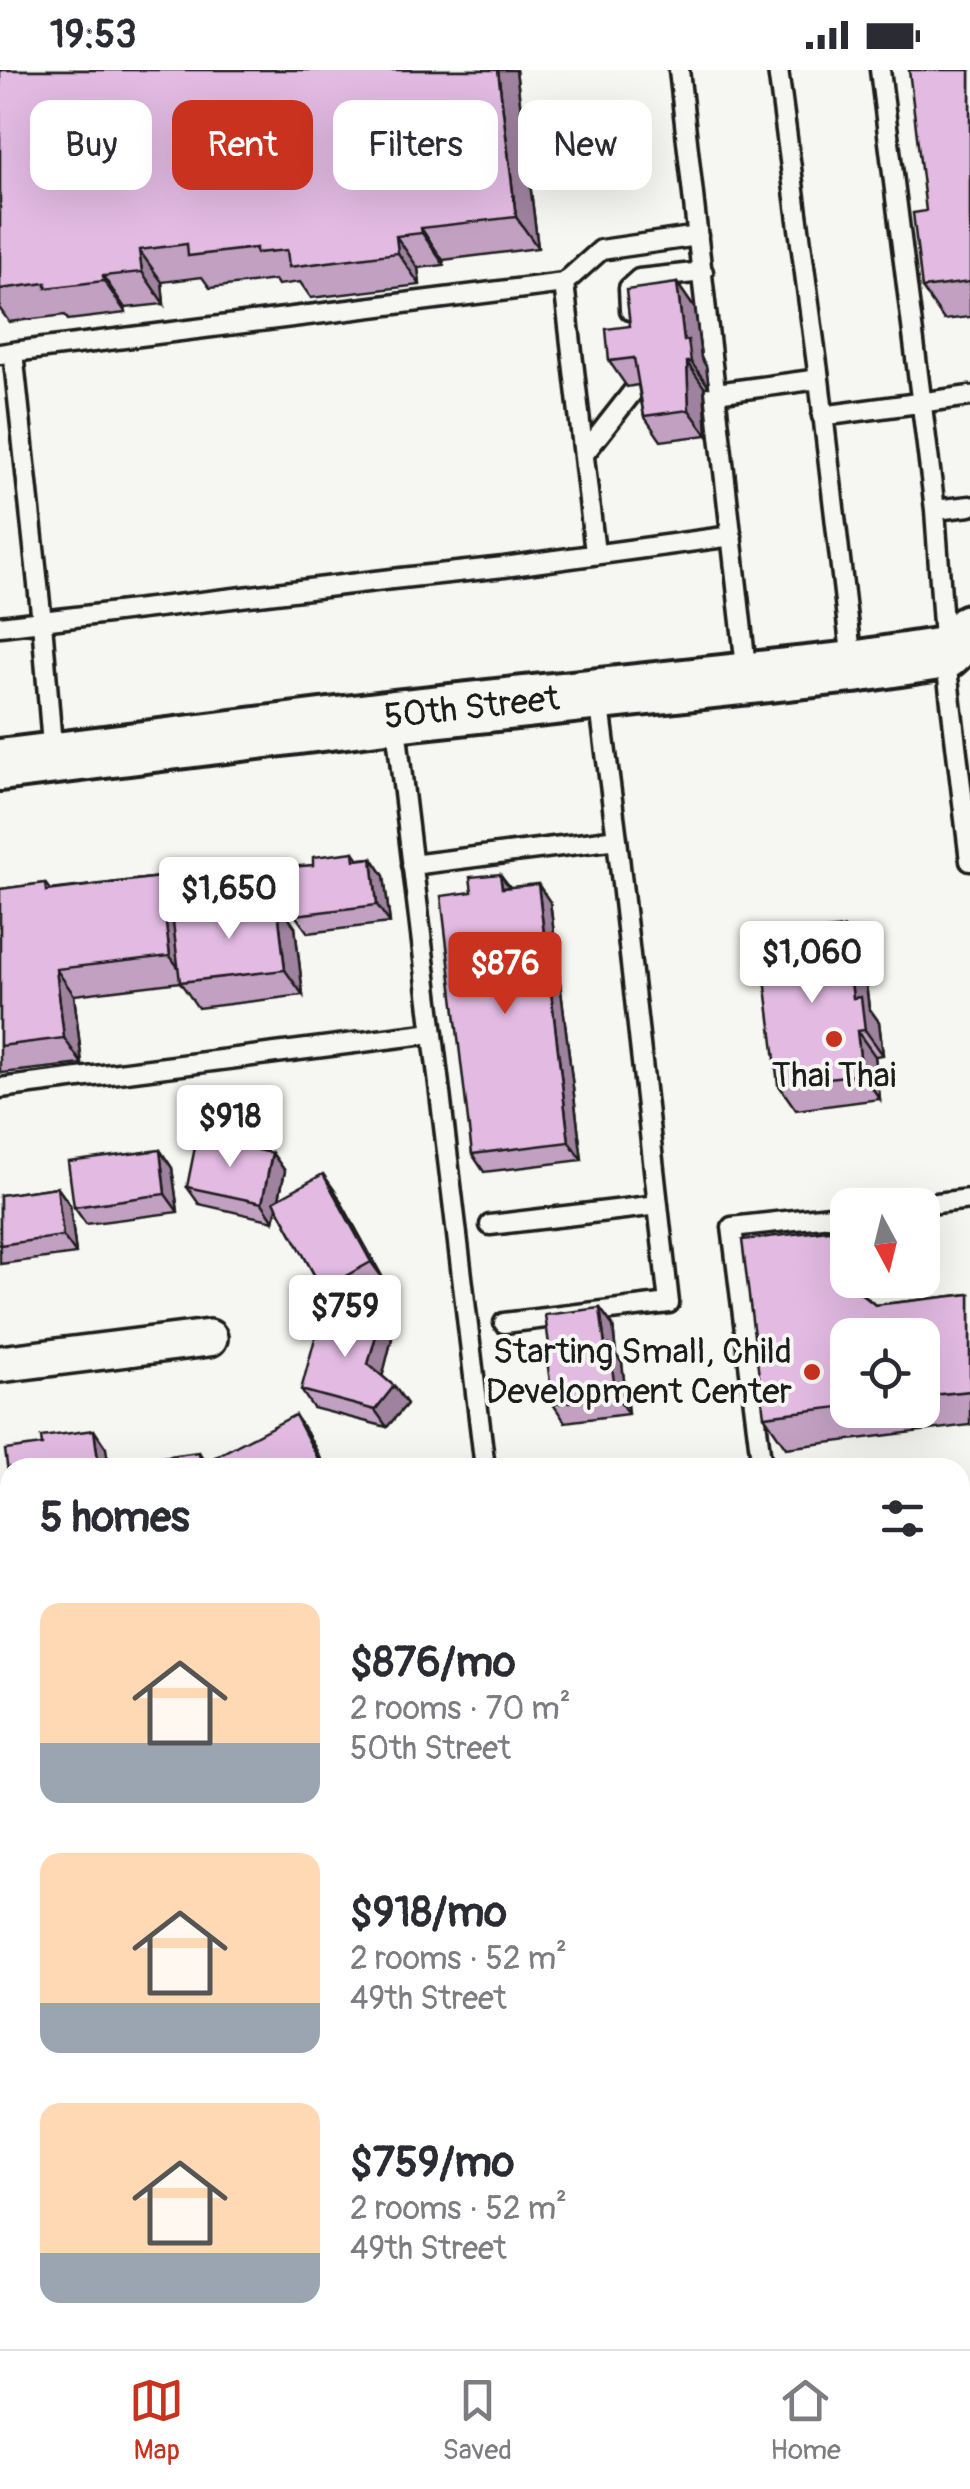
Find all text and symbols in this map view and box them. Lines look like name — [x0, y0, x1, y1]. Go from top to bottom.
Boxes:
text: 19:53 — [50, 11, 136, 59]
chip: Buy — [30, 100, 152, 190]
chip: Rent — [172, 100, 313, 190]
chip: Filters — [333, 100, 498, 190]
chip: New — [518, 100, 652, 190]
street label: 50th Street — [381, 676, 562, 739]
pin: $1,650 — [148, 857, 310, 942]
text: $1,650 — [181, 869, 277, 909]
pin: $1,060 — [731, 921, 893, 1006]
pin: $876 — [446, 932, 564, 1017]
text: $1,060 — [762, 933, 862, 973]
text: $876 — [470, 944, 540, 984]
marker: Thai Thai — [823, 1028, 845, 1050]
place label: Thai Thai — [772, 1054, 896, 1098]
pin: $918 — [171, 1085, 289, 1170]
text: $918 — [199, 1097, 261, 1137]
north arrow — [830, 1188, 940, 1298]
map controls — [830, 1188, 940, 1428]
pin: $759 — [286, 1275, 404, 1360]
text: $759 — [311, 1287, 379, 1327]
button: locate — [830, 1318, 940, 1428]
place label: Starting Small, Child Development Center — [486, 1330, 792, 1414]
marker: Starting Small, Child Development Center — [801, 1361, 823, 1383]
icon: filters — [875, 1491, 930, 1546]
text: 5 homes — [40, 1492, 190, 1544]
text: $876/mo — [350, 1637, 516, 1689]
icon: home — [120, 1643, 240, 1763]
text: 2 rooms · 70 m² — [350, 1689, 571, 1729]
text: 50th Street — [350, 1729, 511, 1769]
text: $918/mo — [350, 1887, 507, 1939]
icon: home — [120, 1893, 240, 2013]
text: 2 rooms · 52 m² — [350, 1939, 567, 1979]
text: 49th Street — [350, 1979, 507, 2019]
text: $759/mo — [350, 2137, 514, 2189]
icon: home — [120, 2143, 240, 2263]
text: 2 rooms · 52 m² — [350, 2189, 567, 2229]
text: 49th Street — [350, 2229, 507, 2269]
tab: Map — [129, 2373, 184, 2468]
tab: Saved — [442, 2373, 512, 2468]
tab: Home — [770, 2373, 841, 2468]

